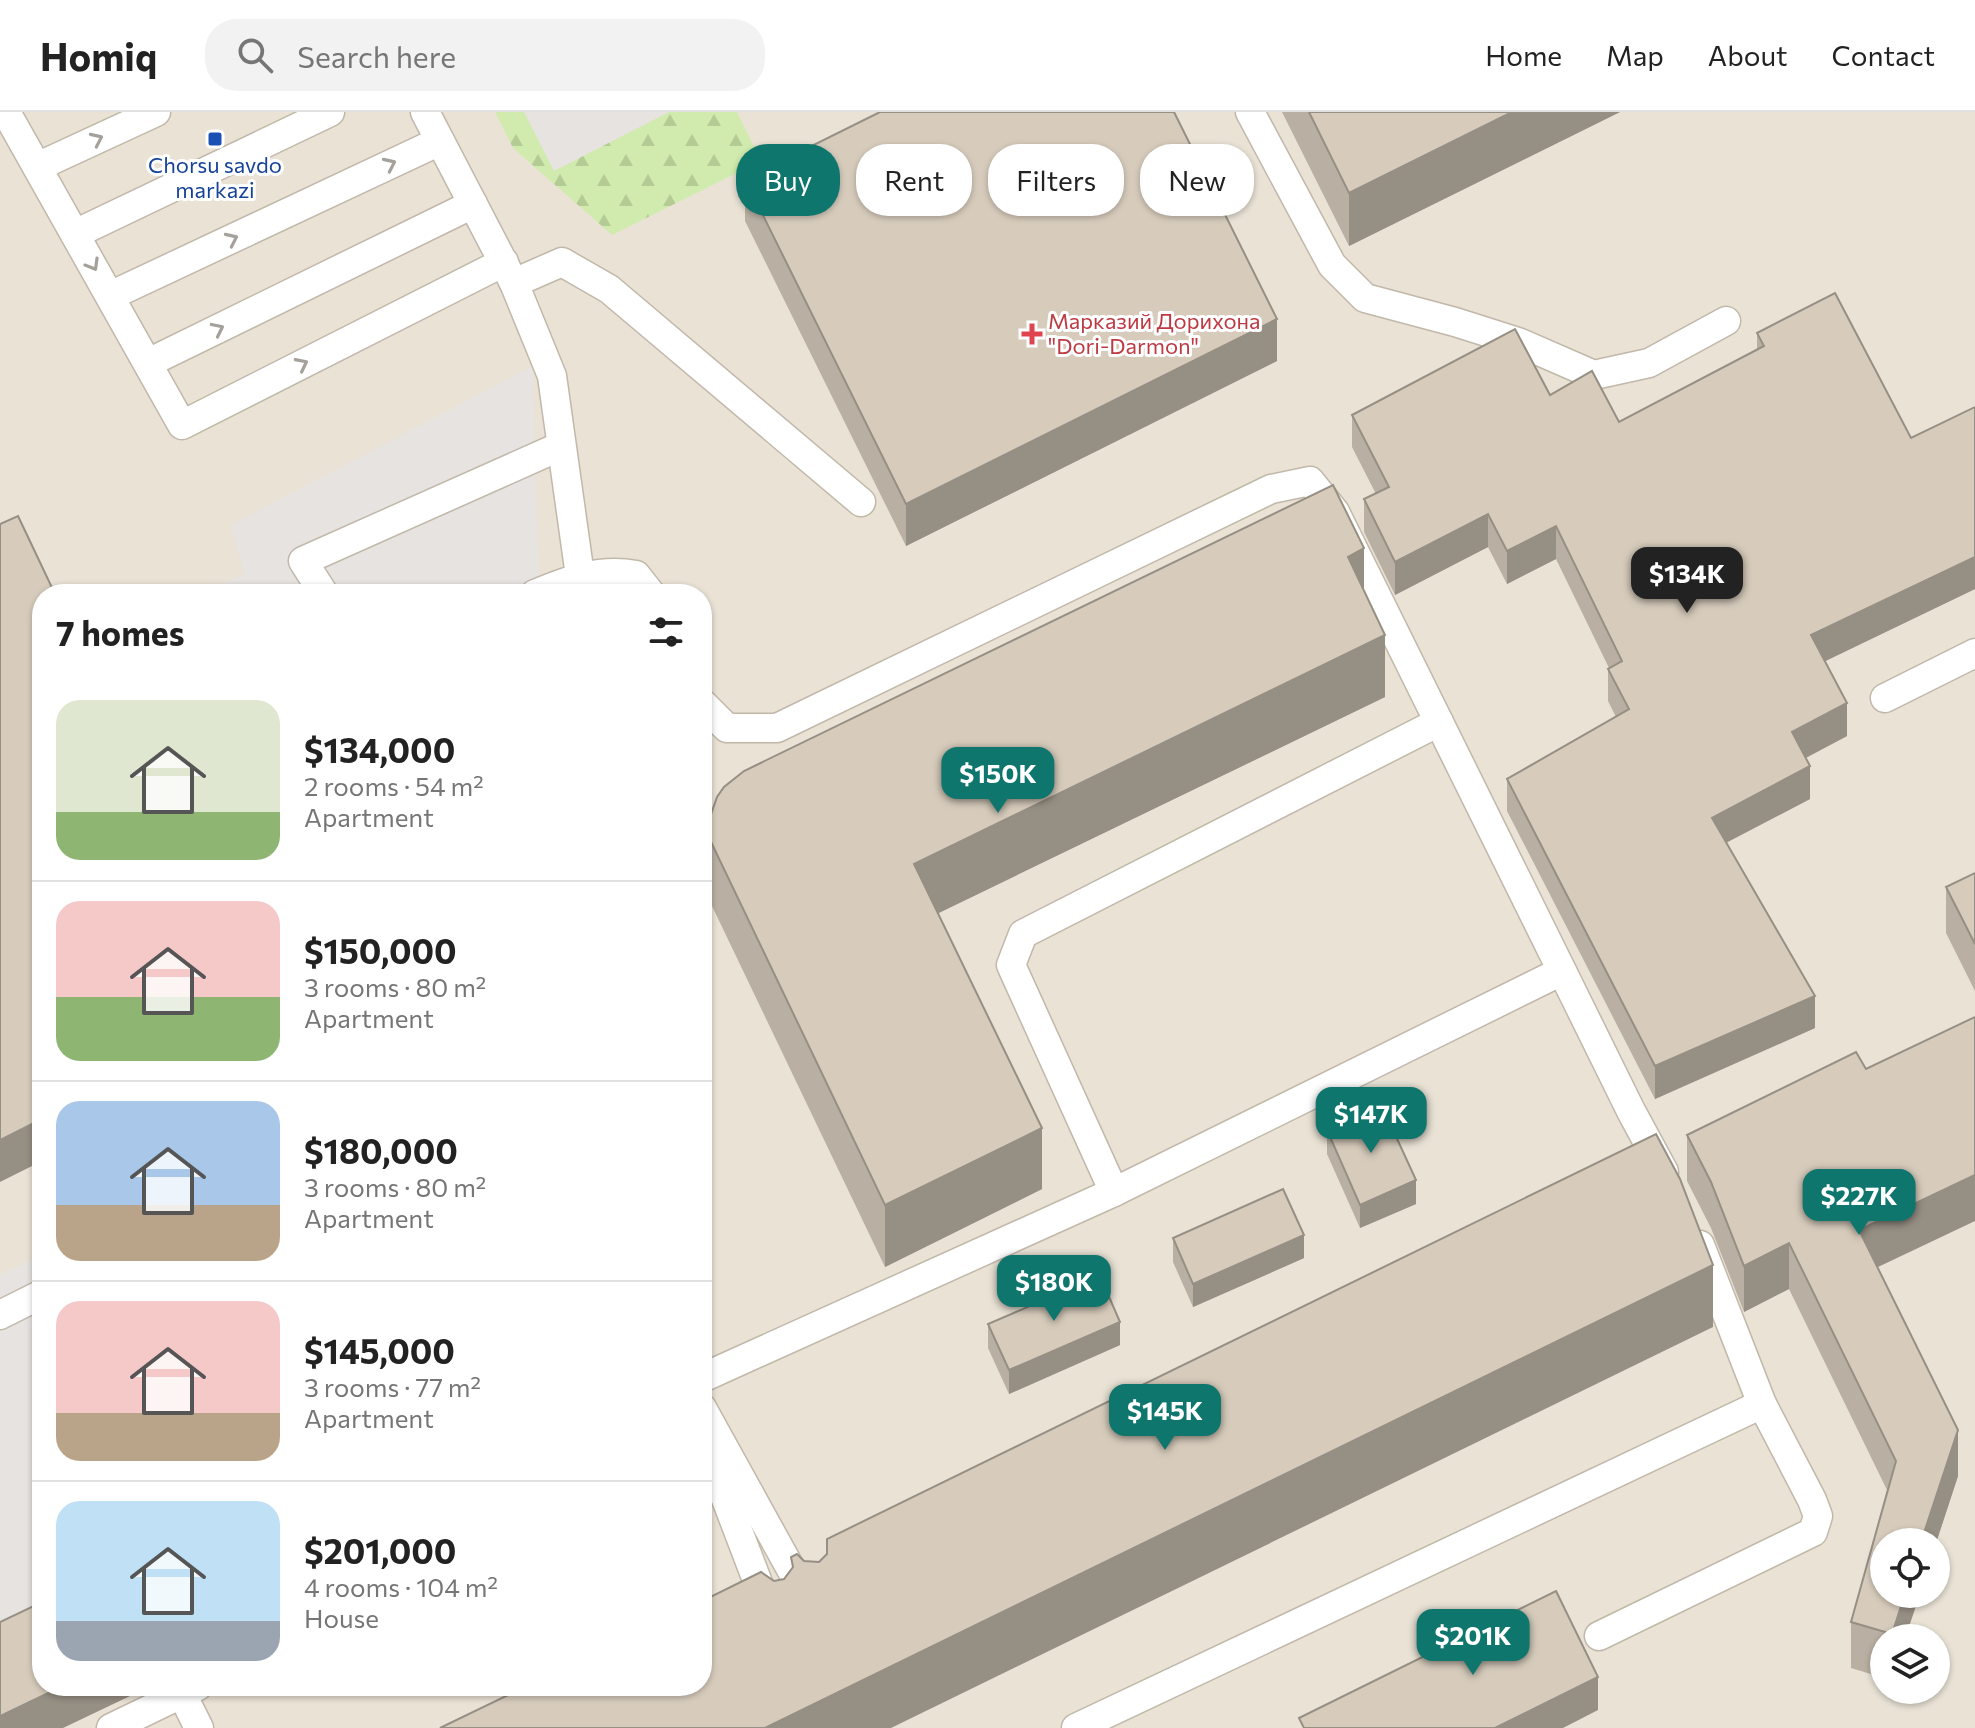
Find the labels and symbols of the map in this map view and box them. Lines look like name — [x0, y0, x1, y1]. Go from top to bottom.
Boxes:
marker: Chorsu savdo markazi — [206, 130, 224, 148]
one-way arrow — [89, 133, 103, 149]
place label: Chorsu savdo markazi — [148, 151, 282, 203]
one-way arrow — [382, 158, 396, 174]
one-way arrow — [223, 233, 238, 249]
one-way arrow — [83, 256, 99, 271]
place label: Марказий Дорихона "Dori-Darmon" — [1048, 307, 1261, 359]
one-way arrow — [210, 323, 225, 339]
marker: Марказий Дорихона "Dori-Darmon" — [1023, 325, 1041, 343]
one-way arrow — [293, 359, 308, 374]
pin: $134K — [1631, 547, 1743, 615]
pin: $150K — [942, 747, 1054, 815]
pin: $147K — [1315, 1087, 1427, 1155]
pin: $227K — [1803, 1169, 1915, 1237]
pin: $180K — [998, 1255, 1110, 1323]
pin: $145K — [1109, 1384, 1221, 1452]
pin: $201K — [1417, 1609, 1529, 1677]

